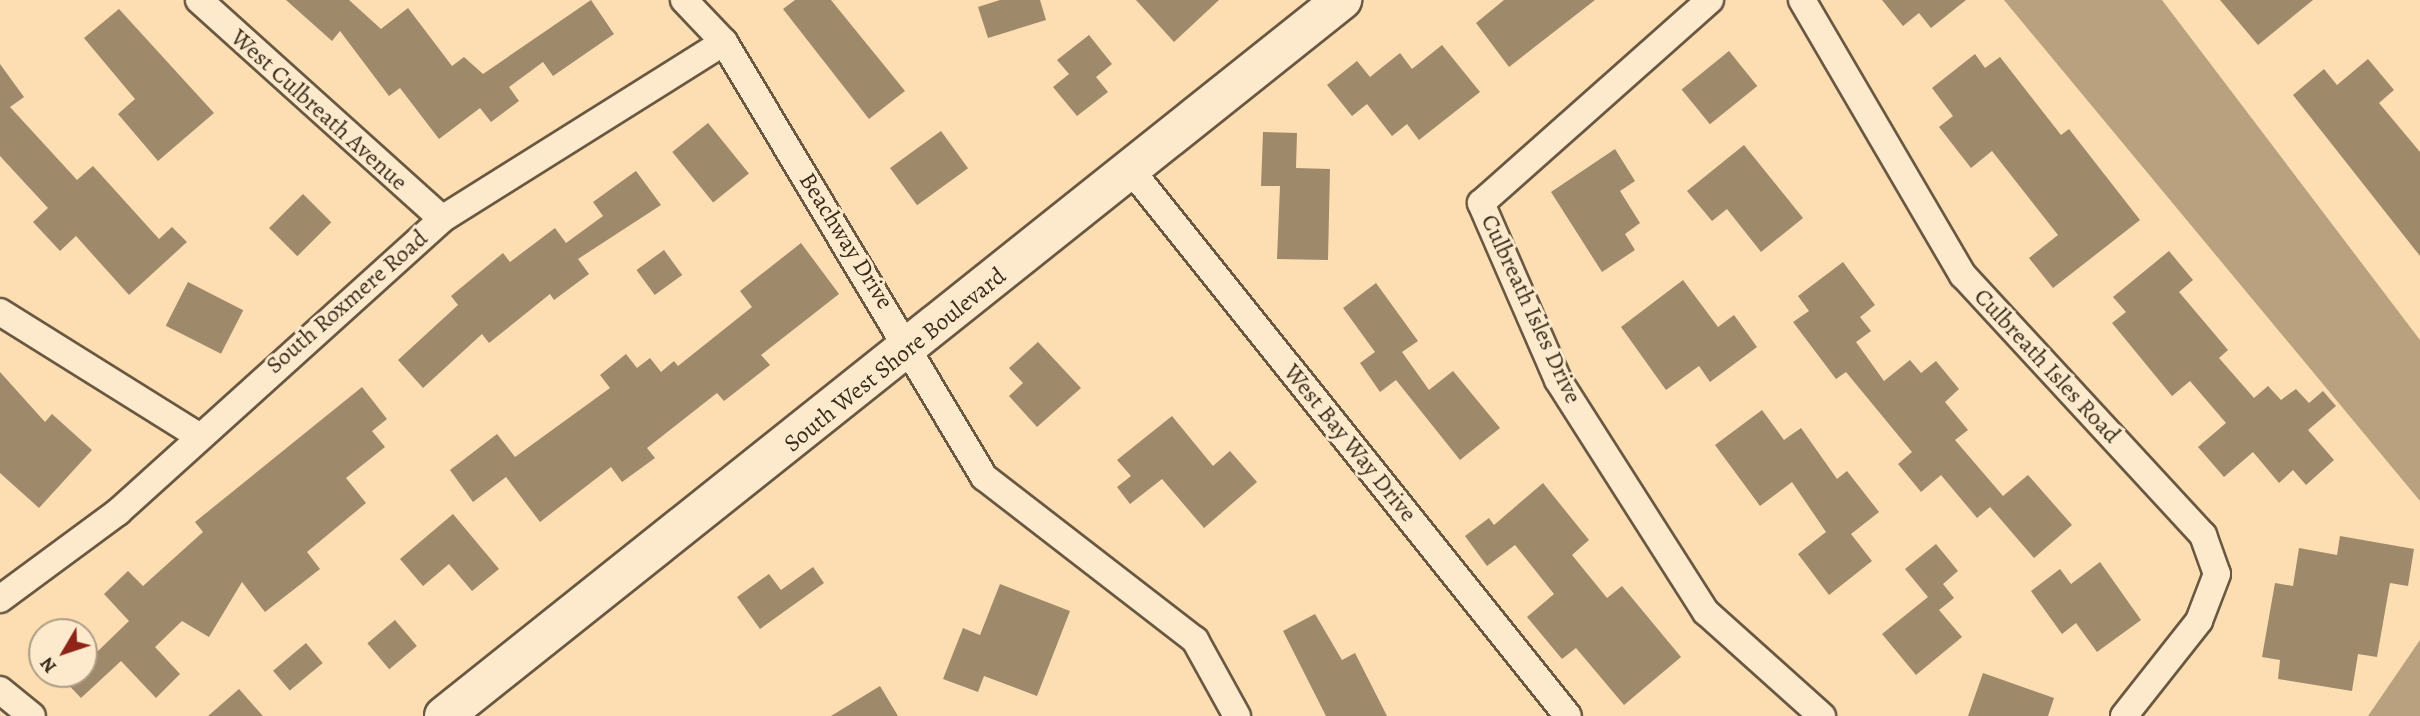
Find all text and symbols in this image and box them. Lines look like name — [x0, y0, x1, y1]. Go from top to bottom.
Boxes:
street label: West Culbreath Avenue — [225, 23, 413, 197]
street label: Beachway Drive — [793, 168, 899, 314]
street label: Culbreath Isles Drive — [1475, 210, 1587, 408]
street label: South Roxmere Road — [260, 224, 434, 380]
street label: South West Shore Boulevard — [778, 262, 1012, 458]
street label: Culbreath Isles Road — [1968, 283, 2126, 449]
street label: West Bay Way Drive — [1278, 358, 1422, 528]
north arrow — [28, 618, 98, 688]
text: N — [34, 651, 63, 679]

